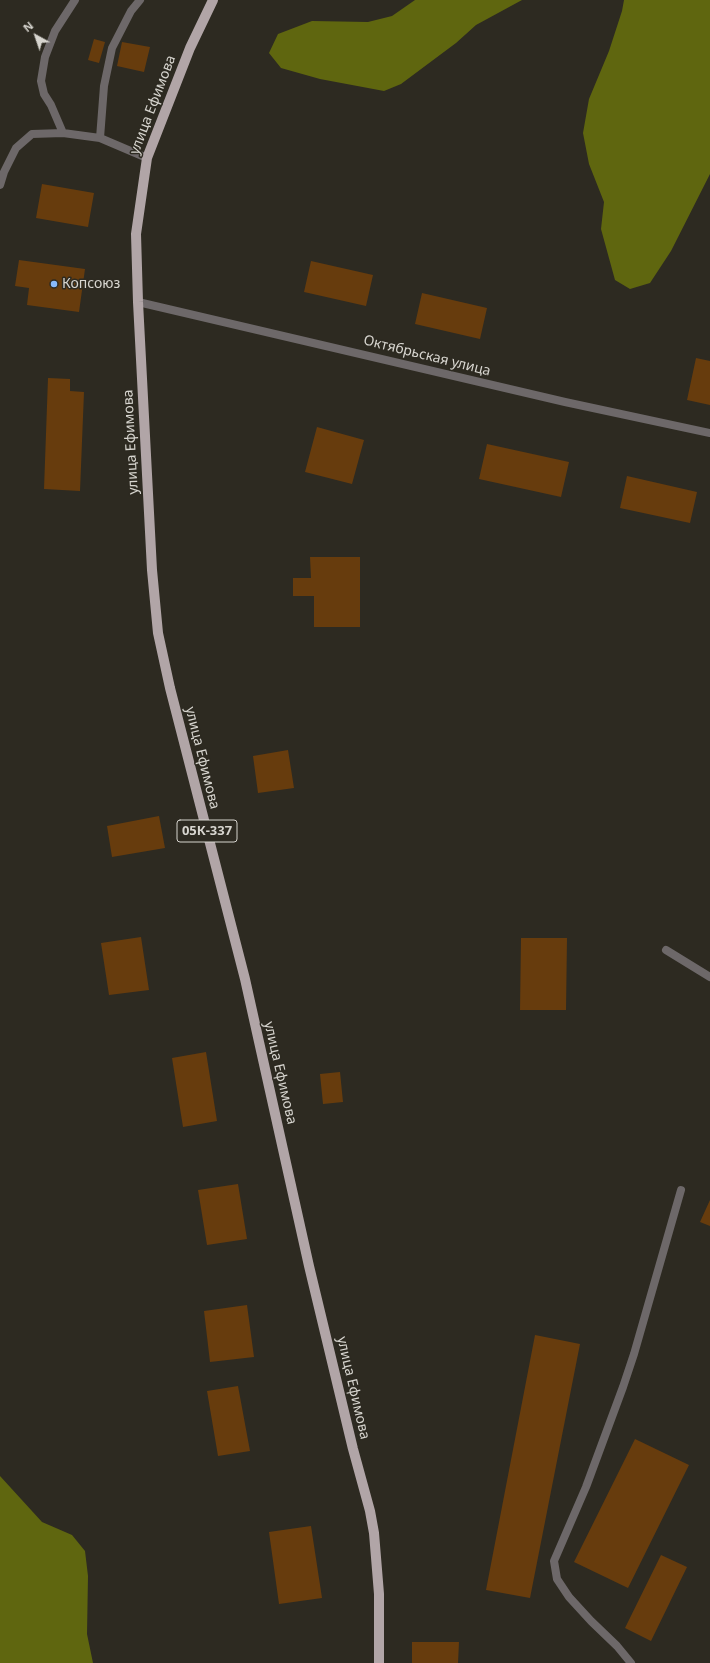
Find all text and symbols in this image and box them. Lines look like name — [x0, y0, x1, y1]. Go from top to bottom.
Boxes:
north arrow — [16, 16, 56, 56]
text: N — [20, 18, 36, 35]
street label: улица Ефимова — [126, 53, 180, 157]
place label: Копсоюз — [62, 276, 120, 292]
marker: Копсоюз — [49, 279, 59, 289]
street label: Октябрьская улица — [362, 332, 492, 380]
street label: улица Ефимова — [120, 389, 142, 495]
street label: улица Ефимова — [181, 705, 223, 811]
road number: 05К-337 — [177, 820, 237, 842]
street label: улица Ефимова — [260, 1020, 300, 1126]
street label: улица Ефимова — [333, 1335, 373, 1441]

